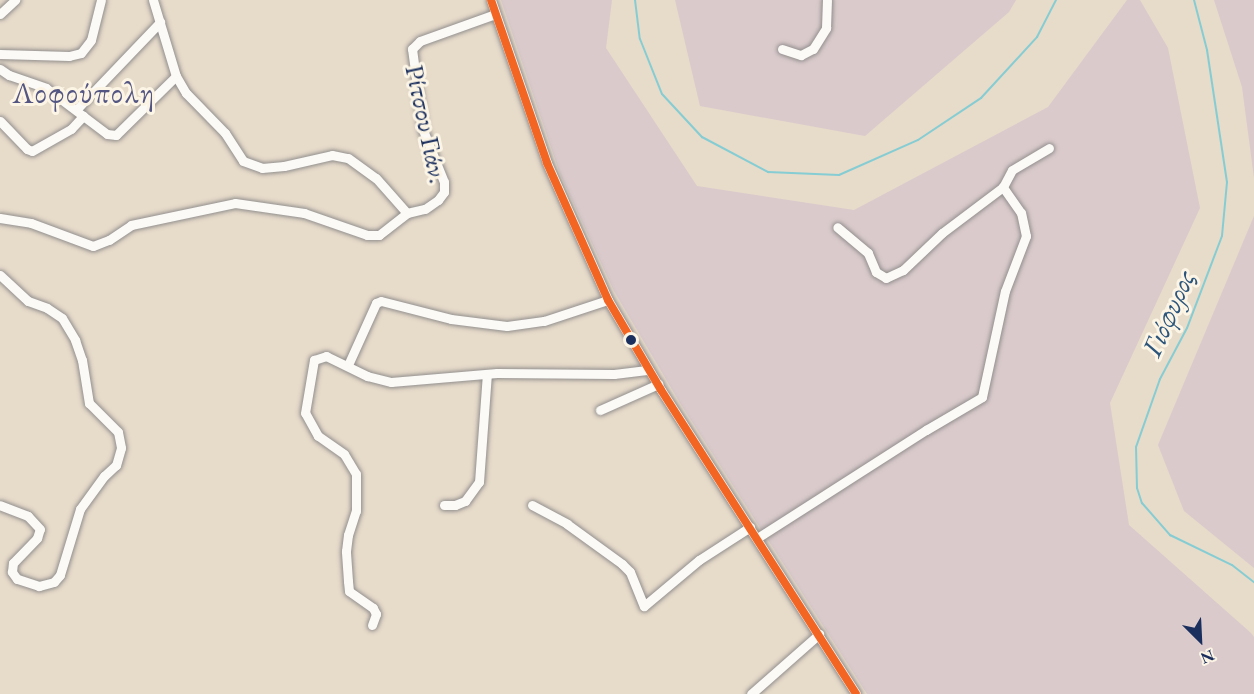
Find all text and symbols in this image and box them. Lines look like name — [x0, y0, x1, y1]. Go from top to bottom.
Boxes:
street label: Ρίτσου Γιάν. — [399, 62, 455, 186]
district label: Λοφούπολη — [13, 75, 155, 111]
water label: Γιόφυρος — [1134, 265, 1202, 361]
unlabelled marker — [625, 334, 637, 346]
north arrow — [1170, 610, 1230, 670]
text: N — [1197, 645, 1218, 669]

